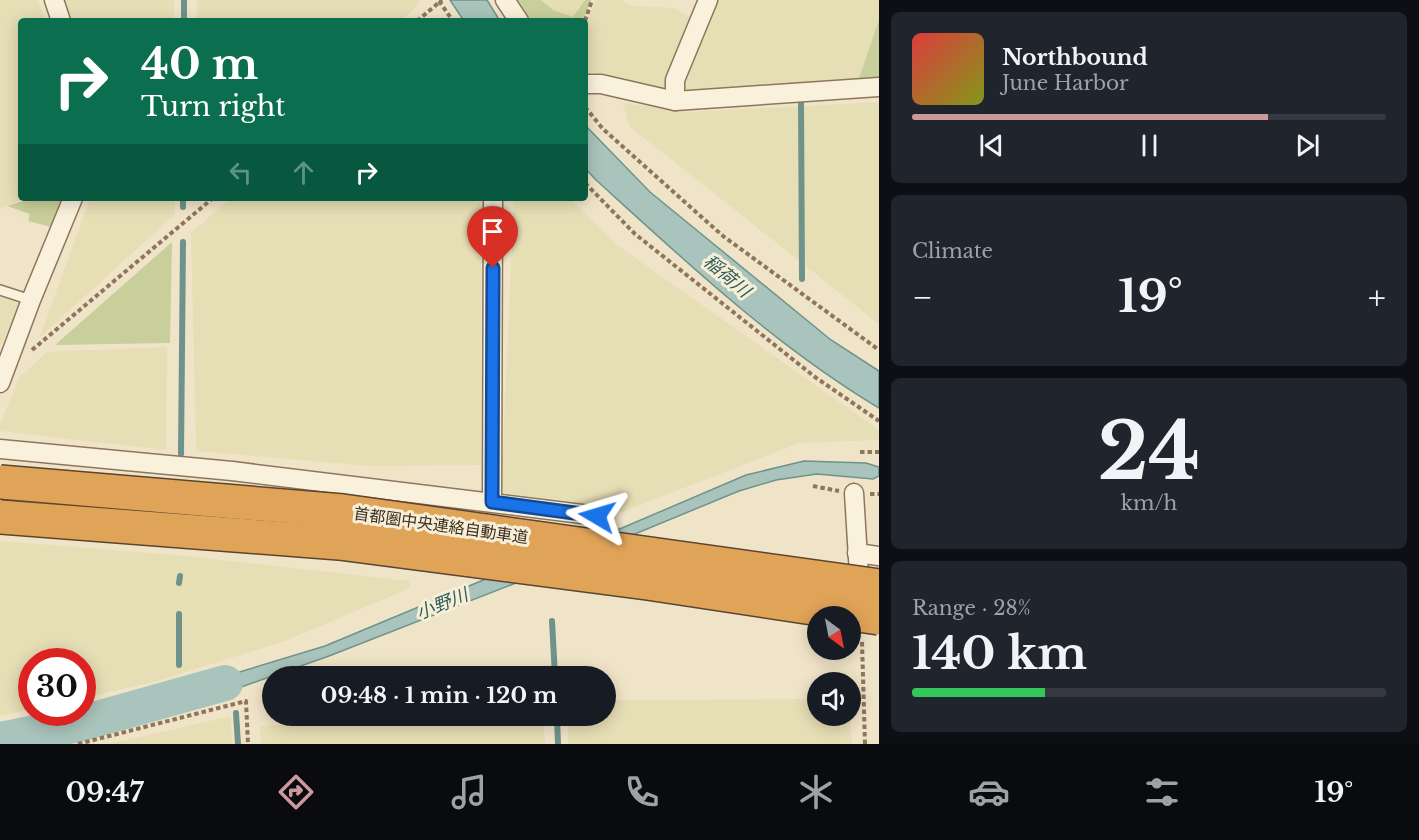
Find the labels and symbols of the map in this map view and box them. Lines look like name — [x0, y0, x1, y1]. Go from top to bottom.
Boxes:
pin — [467, 206, 518, 268]
water label: 稲荷川 — [699, 250, 756, 303]
position arrow — [565, 484, 629, 548]
street label: 首都圏中央連絡自動車道 — [352, 503, 530, 547]
water label: 小野川 — [413, 583, 473, 624]
north arrow — [807, 606, 861, 660]
speed limit sign: 30 — [18, 648, 96, 726]

